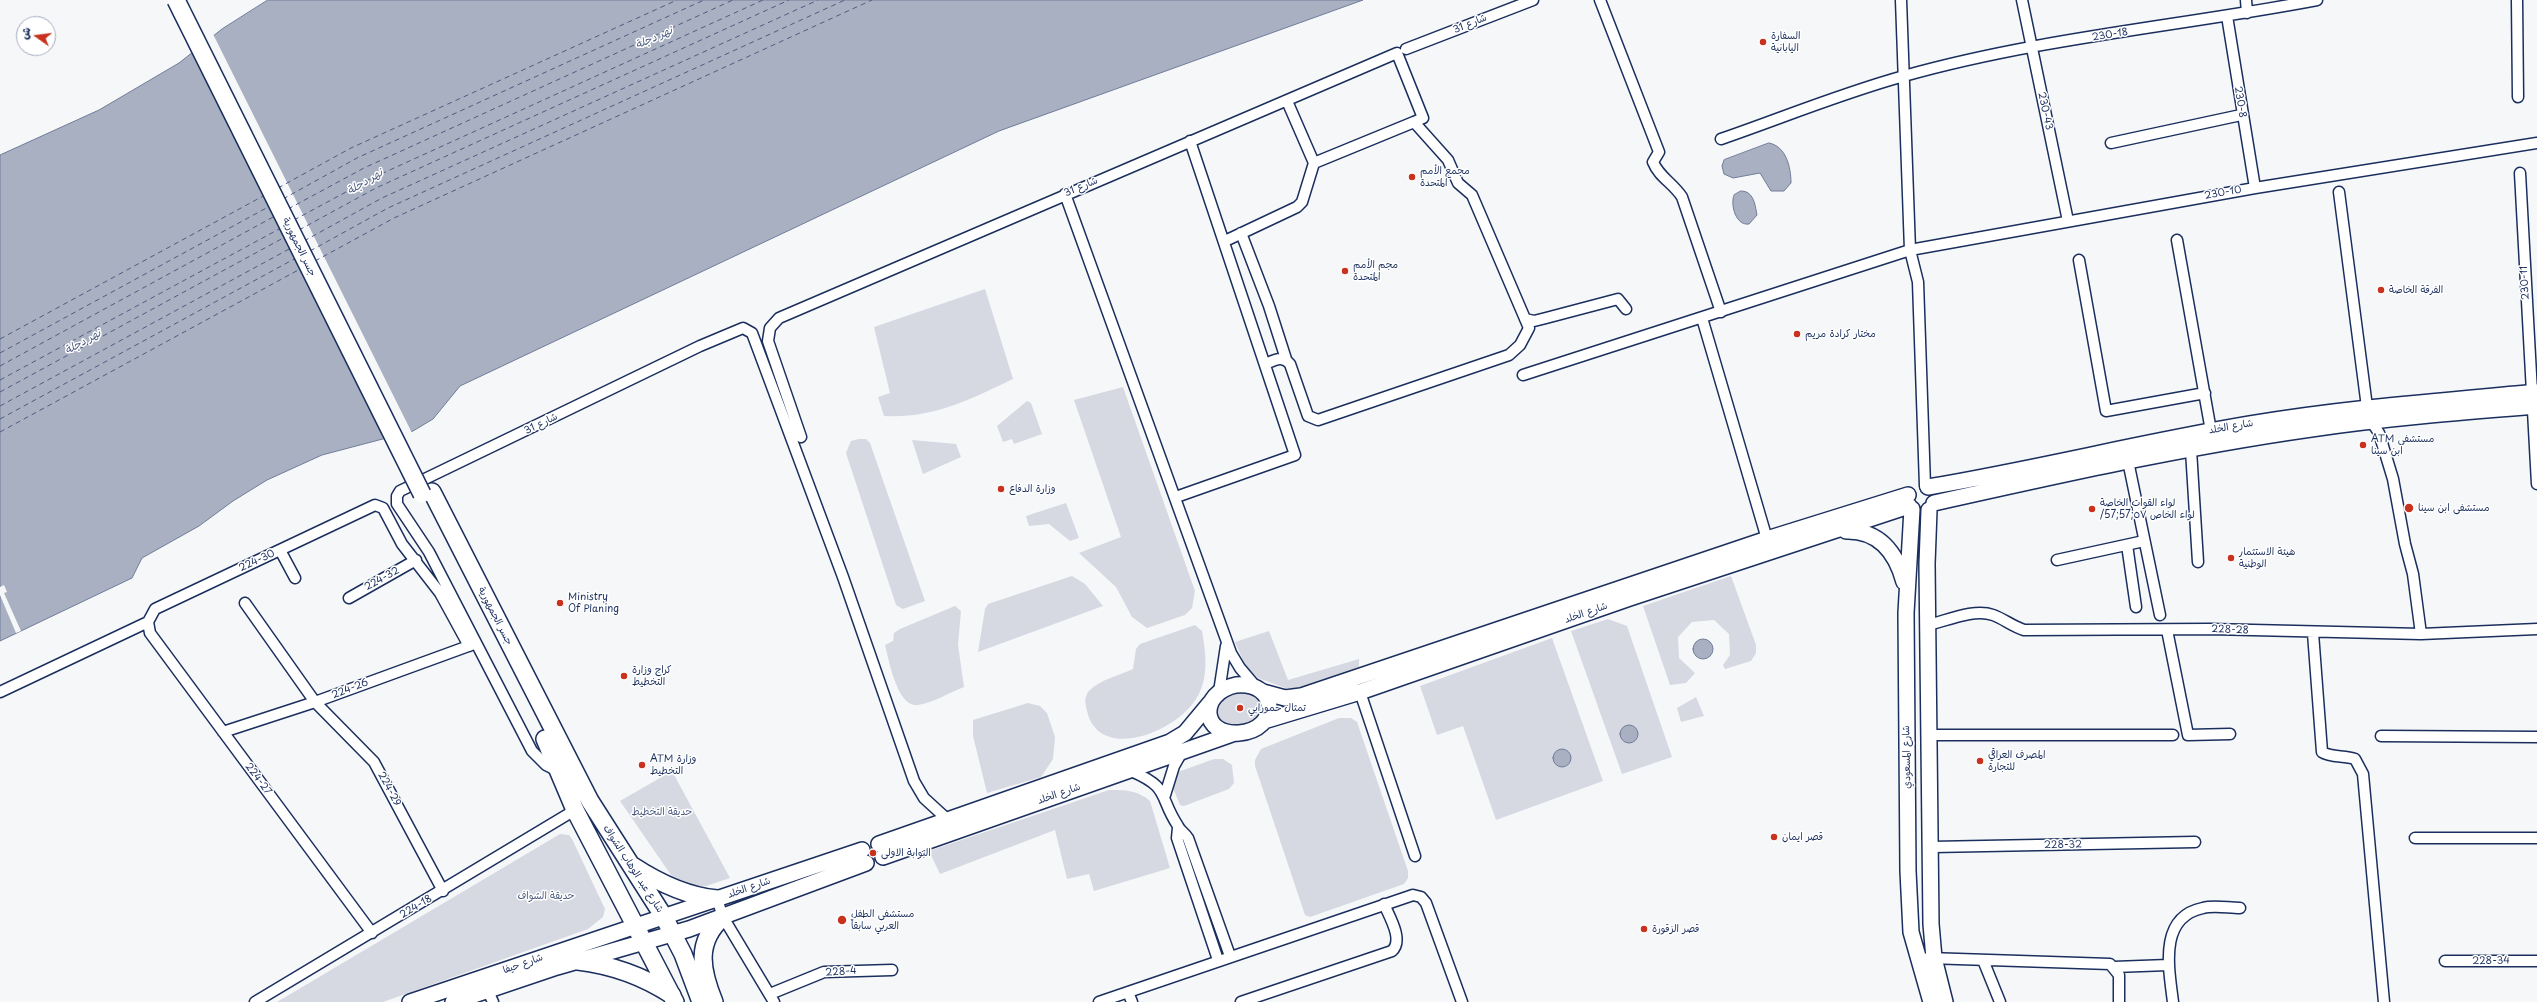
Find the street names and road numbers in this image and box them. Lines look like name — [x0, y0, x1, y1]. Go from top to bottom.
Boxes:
street label: شارع 31 — [1451, 12, 1489, 36]
street label: 230-18 — [2091, 26, 2129, 44]
street label: 230-8 — [2232, 85, 2248, 119]
street label: 230-43 — [2035, 91, 2055, 131]
street label: شارع 31 — [1062, 175, 1100, 199]
street label: 230-10 — [2204, 184, 2242, 202]
street label: جسر الجمهورية — [280, 216, 318, 278]
street label: 230-11 — [2518, 266, 2532, 300]
street label: شارع 31 — [522, 411, 560, 437]
street label: شارع الخلد — [2208, 417, 2254, 437]
street label: 224-30 — [237, 547, 277, 575]
street label: 224-32 — [363, 565, 401, 593]
street label: جسر الجمهورية — [475, 585, 515, 647]
street label: شارع الخلد — [1563, 600, 1609, 626]
street label: 228-28 — [2211, 623, 2249, 637]
street label: 224-26 — [330, 677, 370, 701]
street label: شارع المسعودي — [1900, 725, 1914, 789]
street label: 224-27 — [242, 761, 274, 797]
street label: 224-29 — [375, 770, 403, 808]
street label: شارع الخلد — [1036, 781, 1082, 807]
street label: شارع عبد الوهاب الشواف — [600, 823, 666, 915]
street label: 228-32 — [2044, 839, 2082, 851]
street label: شارع الخلد — [726, 875, 772, 901]
street label: 224-18 — [398, 893, 434, 921]
street label: شارع حيفا — [501, 952, 545, 976]
street label: 228-34 — [2472, 955, 2510, 967]
street label: 228-4 — [825, 965, 857, 979]

